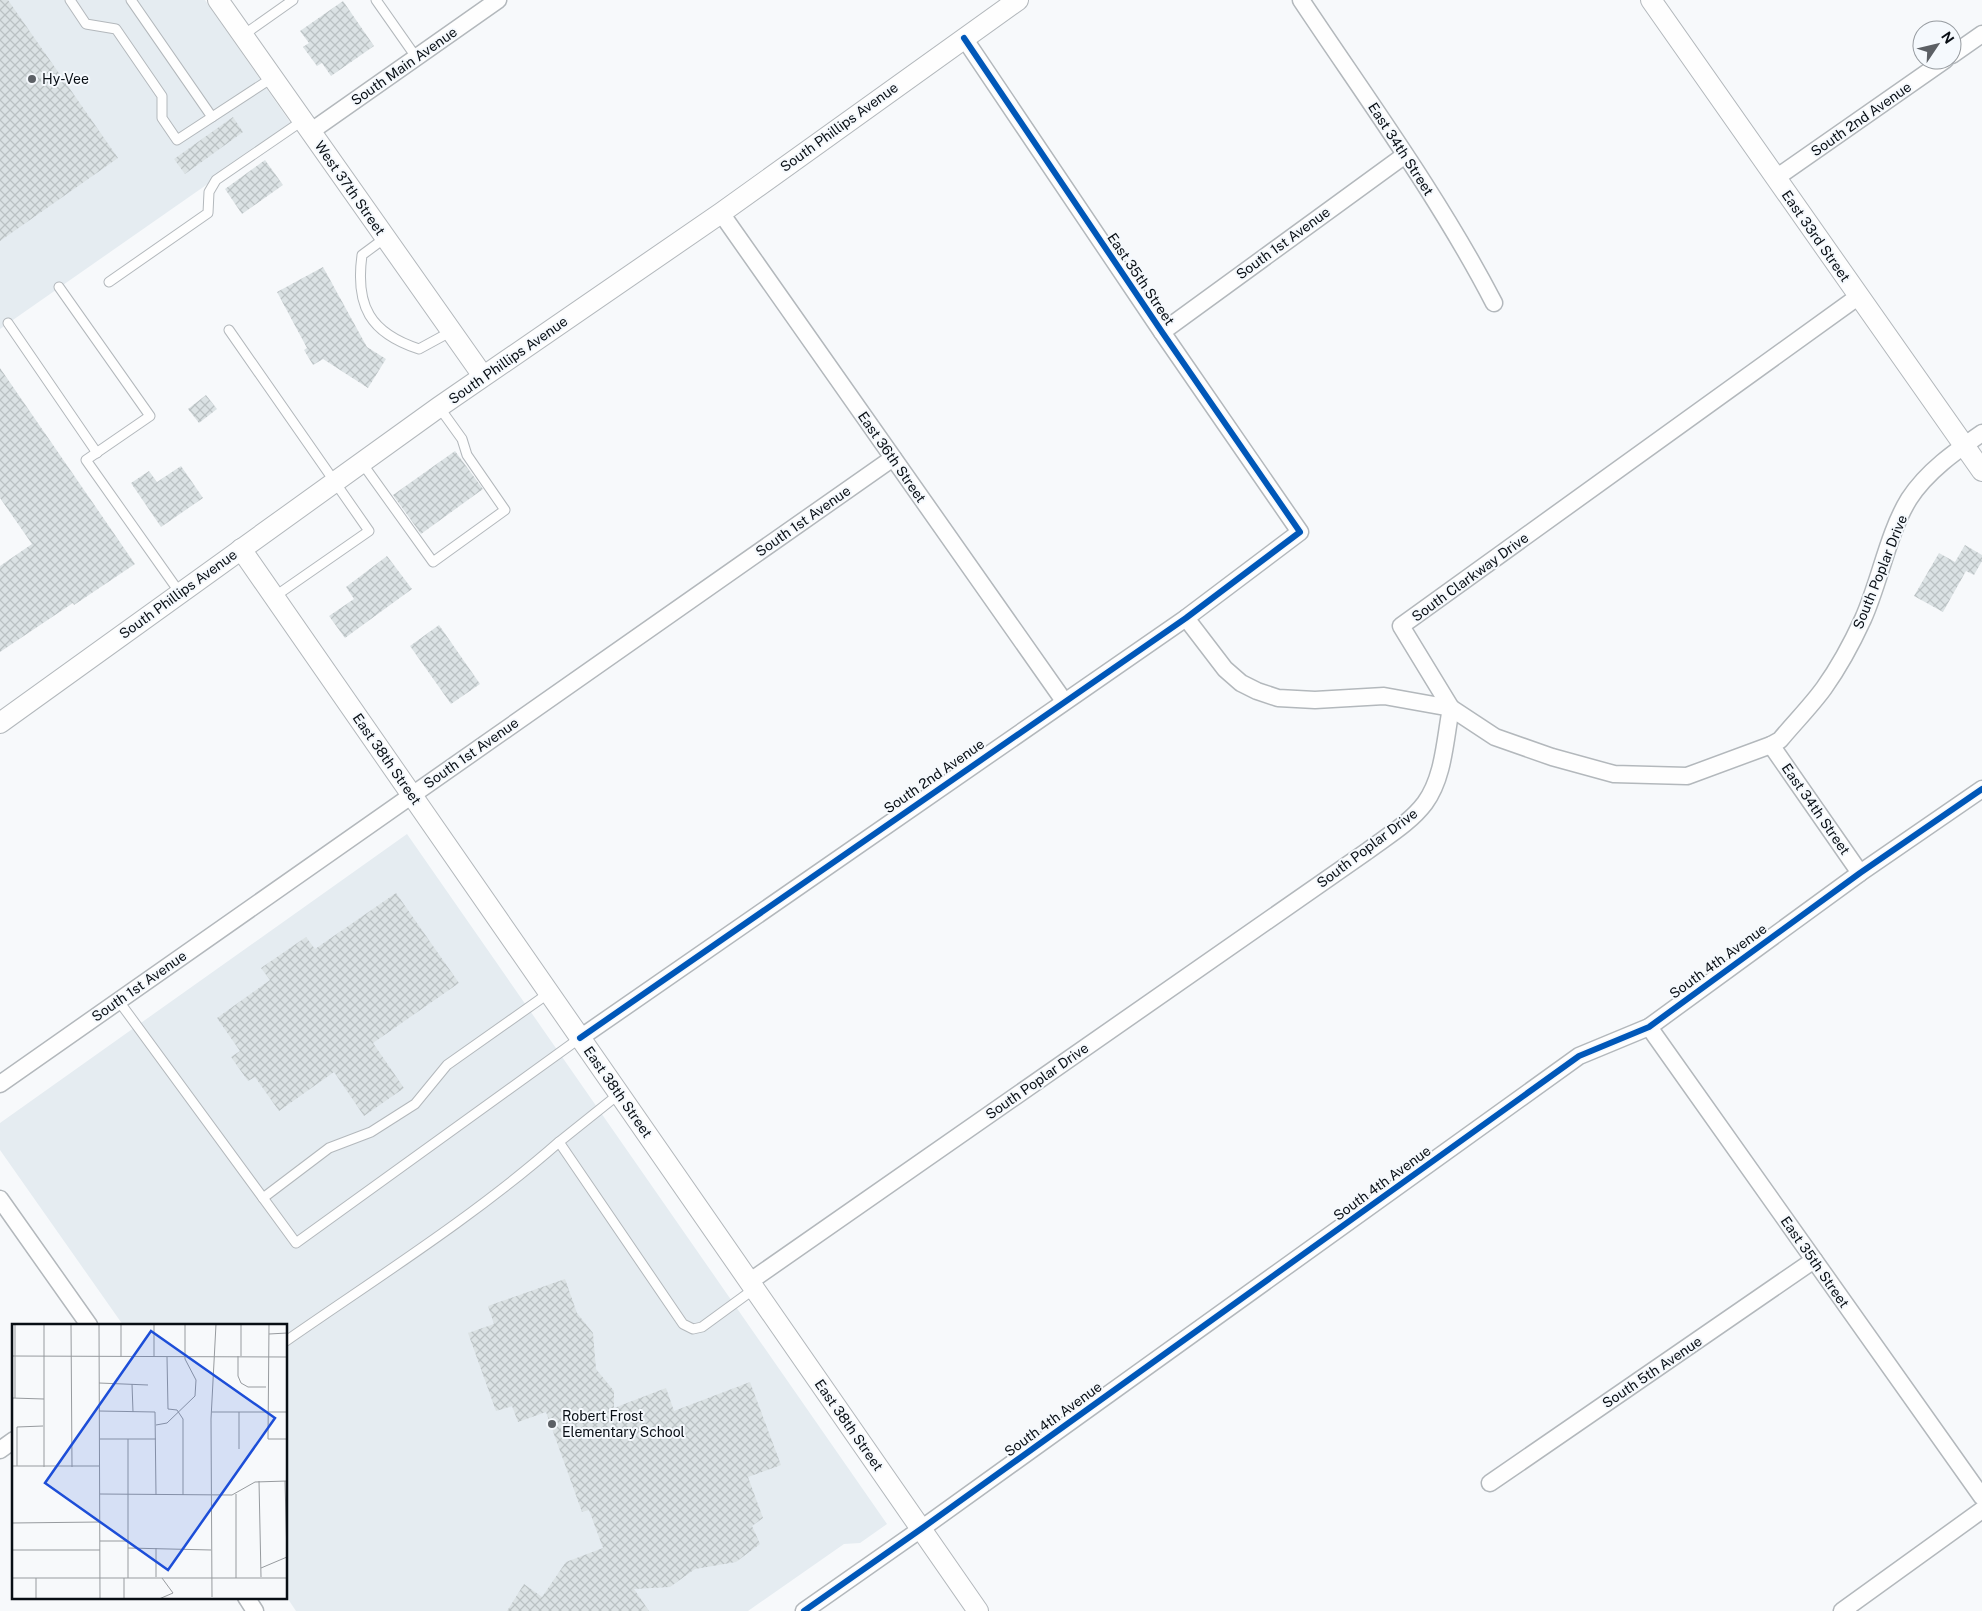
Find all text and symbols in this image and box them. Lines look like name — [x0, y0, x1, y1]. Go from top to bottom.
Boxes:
north arrow — [1912, 20, 1962, 70]
street label: South Main Avenue — [348, 23, 460, 109]
text: N — [1938, 28, 1957, 47]
place label: Hy-Vee — [42, 71, 89, 87]
marker: Hy-Vee — [26, 73, 38, 85]
street label: South 2nd Avenue — [1808, 78, 1914, 160]
street label: South Phillips Avenue — [777, 79, 901, 175]
street label: East 34th Street — [1365, 100, 1437, 198]
street label: West 37th Street — [312, 138, 388, 238]
street label: East 33rd Street — [1779, 187, 1853, 285]
street label: South 1st Avenue — [1233, 204, 1333, 282]
street label: East 35th Street — [1104, 230, 1178, 328]
street label: South Phillips Avenue — [445, 313, 571, 407]
street label: East 36th Street — [855, 408, 929, 506]
street label: South 1st Avenue — [753, 482, 853, 560]
street label: South Poplar Drive — [1850, 513, 1910, 631]
street label: South Clarkway Drive — [1409, 529, 1531, 625]
street label: South Phillips Avenue — [116, 546, 240, 642]
street label: East 38th Street — [350, 710, 424, 808]
street label: South 1st Avenue — [421, 714, 521, 792]
street label: South 2nd Avenue — [881, 735, 987, 817]
street label: East 34th Street — [1779, 760, 1853, 858]
street label: South Poplar Drive — [1314, 805, 1420, 891]
street label: South 4th Avenue — [1666, 920, 1770, 1002]
street label: South 1st Avenue — [89, 947, 189, 1025]
street label: South Poplar Drive — [983, 1040, 1091, 1122]
street label: East 38th Street — [581, 1043, 655, 1141]
street label: South 4th Avenue — [1330, 1142, 1434, 1224]
street label: East 35th Street — [1778, 1213, 1852, 1311]
inset map — [12, 1324, 288, 1598]
street label: South 5th Avenue — [1599, 1333, 1705, 1411]
street label: East 38th Street — [812, 1376, 886, 1474]
street label: South 4th Avenue — [1001, 1378, 1105, 1460]
place label: Robert Frost Elementary School — [562, 1408, 685, 1440]
marker: Robert Frost Elementary School — [546, 1418, 558, 1430]

